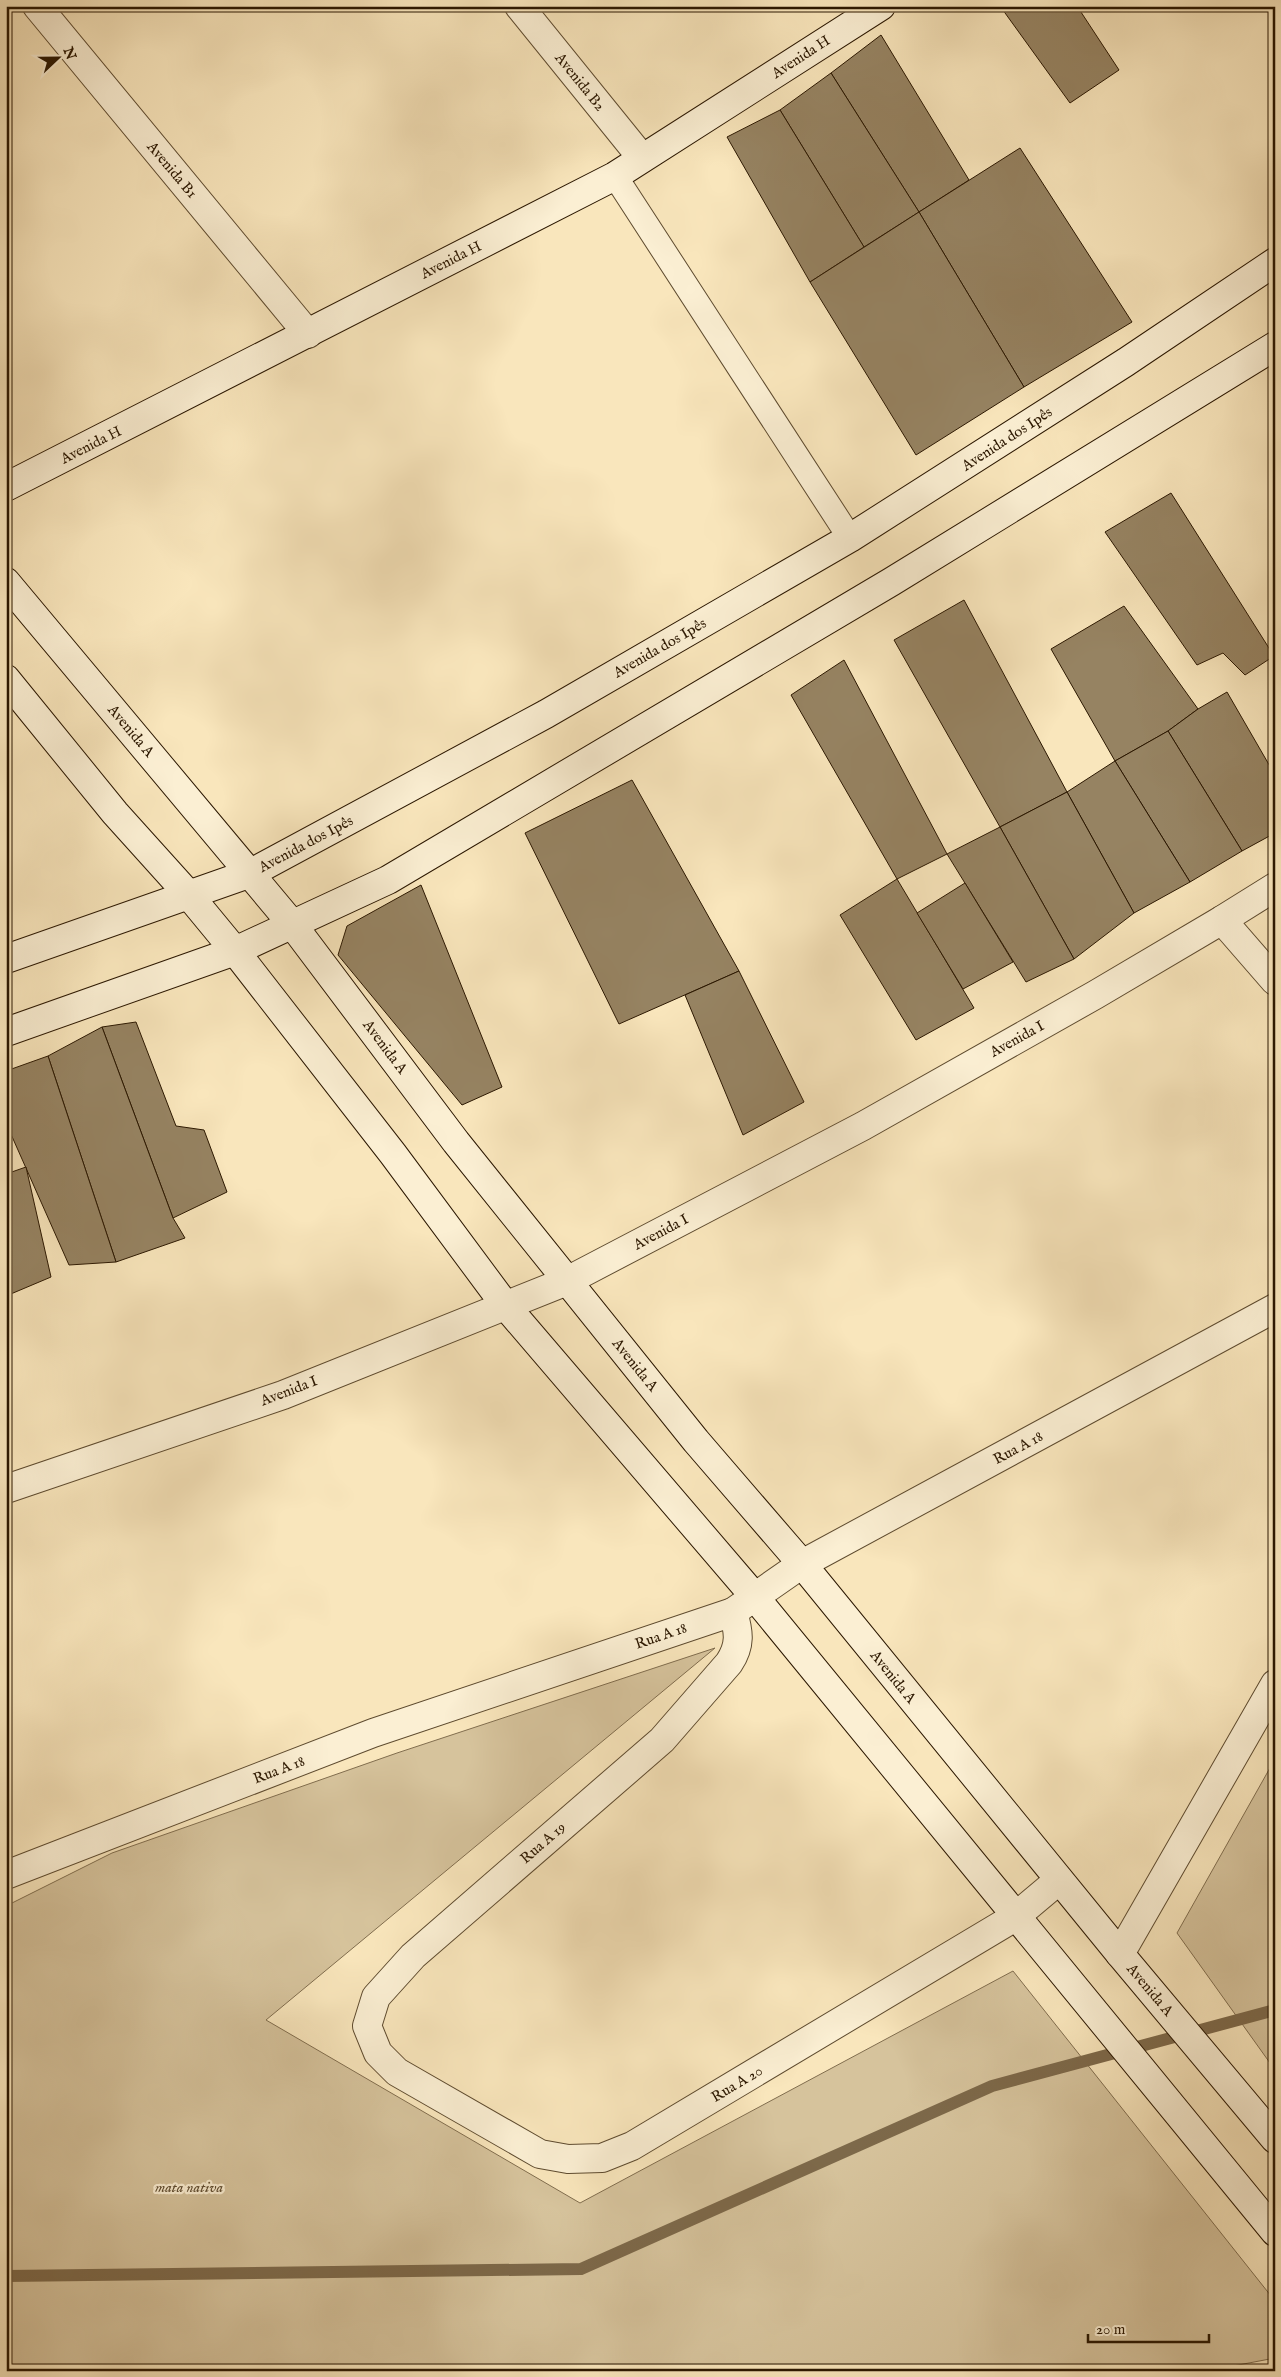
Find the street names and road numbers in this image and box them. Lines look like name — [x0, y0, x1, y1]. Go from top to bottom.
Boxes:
street label: Avenida H — [767, 31, 834, 83]
street label: Avenida B2 — [550, 48, 609, 115]
street label: Avenida B1 — [142, 137, 201, 202]
street label: Avenida H — [416, 237, 485, 284]
street label: Avenida dos Ipês — [957, 403, 1056, 476]
street label: Avenida H — [56, 422, 125, 469]
street label: Avenida dos Ipês — [609, 614, 710, 683]
street label: Avenida A — [103, 700, 159, 762]
street label: Avenida dos Ipês — [255, 811, 356, 877]
street label: Avenida A — [358, 1015, 412, 1079]
street label: Avenida I — [986, 1016, 1048, 1062]
street label: Avenida I — [629, 1209, 692, 1255]
street label: Avenida A — [607, 1334, 663, 1396]
street label: Avenida I — [257, 1371, 321, 1411]
street label: Rua A 18 — [990, 1427, 1046, 1469]
street label: Rua A 18 — [632, 1618, 690, 1654]
street label: Avenida A — [865, 1646, 921, 1708]
street label: Rua A 18 — [250, 1751, 308, 1789]
street label: Rua A 19 — [516, 1818, 570, 1868]
street label: Avenida A — [1122, 1959, 1178, 2021]
street label: Rua A 20 — [708, 2061, 766, 2107]

